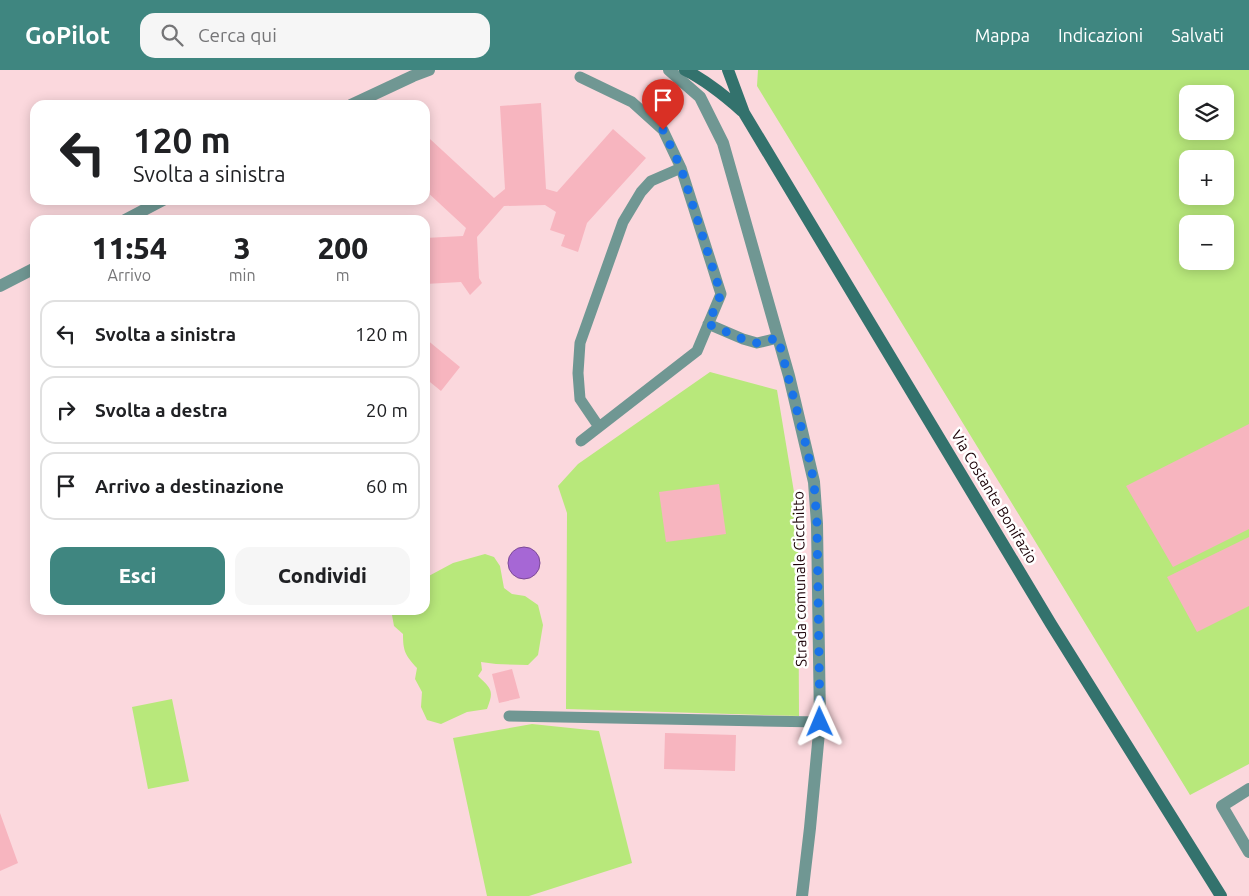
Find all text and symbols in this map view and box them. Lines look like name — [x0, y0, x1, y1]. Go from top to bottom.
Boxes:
search box — [140, 13, 490, 58]
icon: search — [158, 21, 186, 49]
text: GoPilot — [25, 22, 110, 49]
text: Cerca qui — [198, 24, 277, 46]
text: Mappa — [975, 25, 1030, 45]
text: Indicazioni — [1058, 25, 1143, 45]
text: Salvati — [1171, 25, 1224, 45]
pin — [642, 79, 684, 130]
map controls — [1179, 85, 1234, 270]
button: layers — [1179, 85, 1234, 140]
icon: arrive — [649, 86, 677, 114]
icon: left — [50, 120, 115, 185]
text: 120 m — [133, 120, 231, 160]
button: + — [1179, 150, 1234, 205]
text: Svolta a sinistra — [133, 161, 286, 186]
button: − — [1179, 215, 1234, 270]
text: 11:54 — [92, 231, 167, 265]
text: 3 — [234, 231, 251, 265]
text: 200 — [317, 231, 368, 265]
text: Arrivo — [108, 266, 151, 284]
text: min — [229, 266, 256, 284]
text: m — [336, 266, 350, 284]
icon: left — [52, 320, 80, 348]
text: Svolta a sinistra — [95, 323, 236, 345]
text: 120 m — [355, 323, 408, 345]
icon: right — [52, 396, 80, 424]
text: Svolta a destra — [95, 399, 228, 421]
text: 20 m — [366, 399, 408, 421]
street label: Via Costante Bonifazio — [948, 427, 1041, 566]
icon: arrive — [52, 472, 80, 500]
text: Arrivo a destinazione — [95, 475, 284, 497]
text: 60 m — [366, 475, 408, 497]
street label: Strada comunale Cicchitto — [789, 491, 810, 667]
button: Esci — [50, 547, 225, 605]
button: Condividi — [235, 547, 410, 605]
position arrow — [793, 695, 845, 747]

